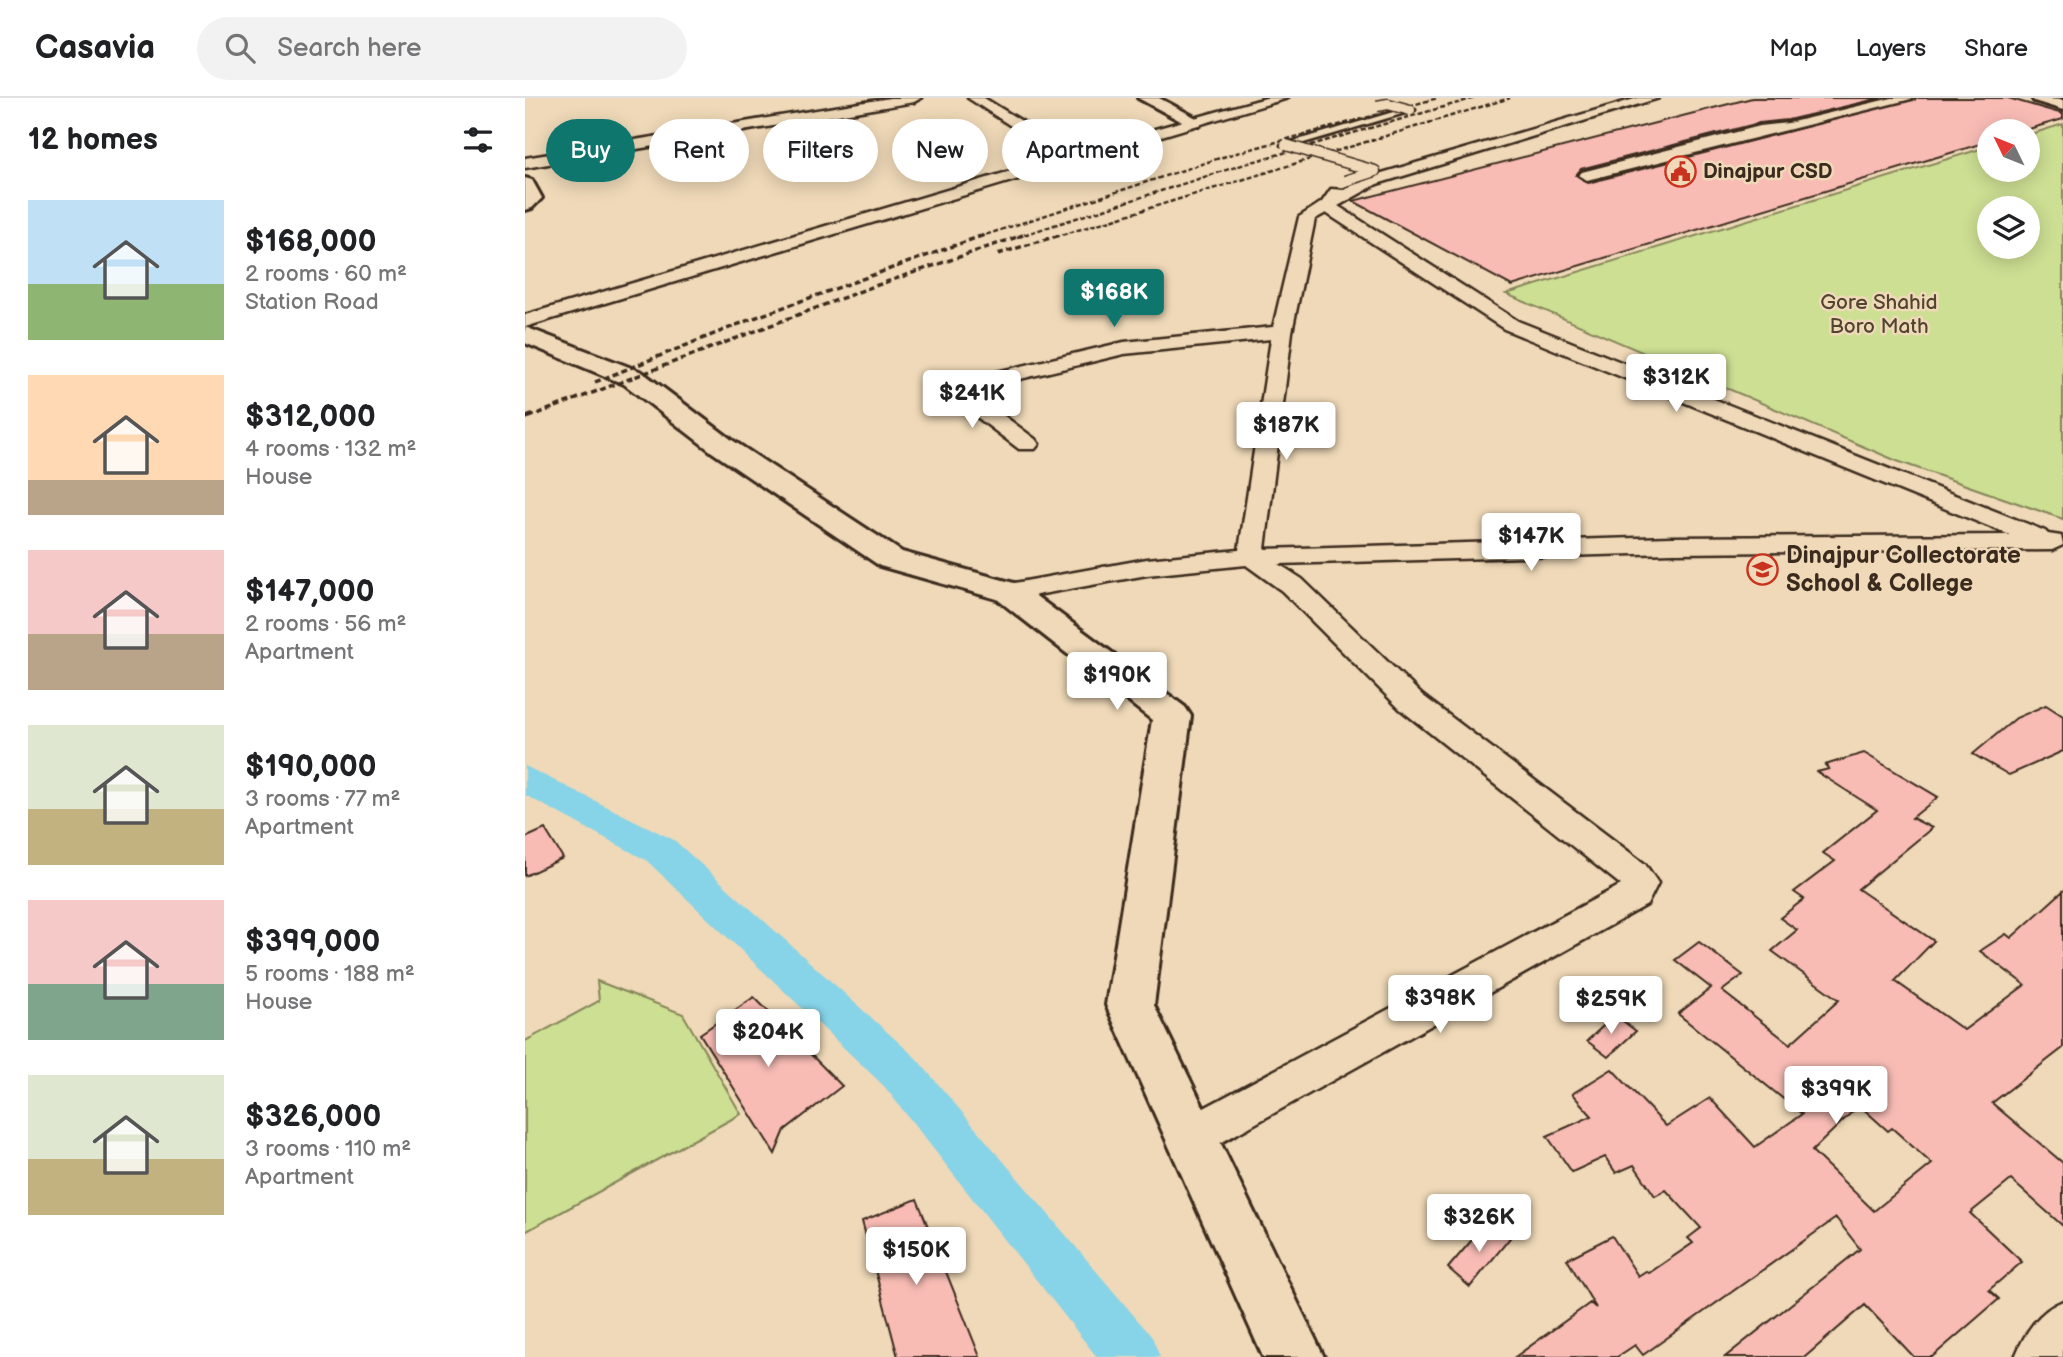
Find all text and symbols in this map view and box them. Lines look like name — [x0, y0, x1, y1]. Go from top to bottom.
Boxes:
search box — [197, 17, 687, 80]
text: Casavia — [35, 28, 155, 68]
icon: search — [221, 29, 259, 67]
text: Search here — [277, 33, 421, 64]
text: Map — [1769, 34, 1817, 63]
text: Layers — [1855, 34, 1926, 63]
text: Share — [1964, 34, 2028, 63]
chip: Buy — [546, 119, 635, 182]
chip: Rent — [649, 119, 749, 182]
chip: Filters — [763, 119, 878, 182]
chip: New — [892, 119, 988, 182]
chip: Apartment — [1002, 119, 1163, 182]
north arrow — [1977, 119, 2041, 182]
map controls — [1977, 119, 2040, 259]
icon: filters — [459, 121, 497, 159]
text: 12 homes — [28, 122, 158, 158]
public building icon: Dinajpur CSD — [1663, 154, 1697, 188]
place label: Dinajpur CSD — [1703, 159, 1832, 184]
button: layers — [1977, 196, 2040, 259]
text: $168,000 — [245, 224, 376, 260]
icon: home — [84, 228, 168, 312]
text: 2 rooms · 60 m² — [245, 260, 407, 288]
pin: $168K — [1065, 270, 1163, 329]
text: $168K — [1080, 278, 1148, 306]
text: Station Road — [245, 288, 379, 316]
park label: Gore Shahid Boro Math — [1820, 290, 1938, 339]
pin: $312K — [1627, 354, 1725, 414]
text: $312K — [1642, 363, 1710, 391]
pin: $241K — [923, 370, 1021, 430]
text: $241K — [939, 379, 1005, 407]
text: $312,000 — [245, 399, 376, 435]
pin: $187K — [1237, 402, 1335, 462]
icon: home — [84, 403, 168, 487]
text: $187K — [1253, 411, 1320, 439]
text: 4 rooms · 132 m² — [245, 435, 416, 463]
text: House — [245, 463, 312, 491]
pin: $147K — [1482, 514, 1580, 573]
text: $147K — [1498, 522, 1564, 550]
place label: Dinajpur Collectorate School & College — [1786, 541, 2021, 598]
school or university icon: Dinajpur Collectorate School & College — [1746, 552, 1780, 586]
text: $147,000 — [245, 574, 374, 610]
icon: home — [84, 578, 168, 662]
text: 2 rooms · 56 m² — [245, 610, 407, 638]
text: Apartment — [245, 638, 354, 666]
pin: $190K — [1068, 652, 1166, 712]
text: $190K — [1083, 661, 1151, 689]
text: $190,000 — [245, 749, 376, 785]
icon: home — [84, 753, 168, 837]
text: 3 rooms · 77 m² — [245, 785, 401, 813]
text: Apartment — [245, 813, 354, 841]
text: $399,000 — [245, 924, 380, 960]
icon: home — [84, 928, 168, 1012]
text: 5 rooms · 188 m² — [245, 960, 415, 988]
pin: $398K — [1391, 976, 1489, 1035]
pin: $259K — [1562, 976, 1660, 1036]
text: $398K — [1404, 984, 1476, 1012]
text: $259K — [1575, 985, 1647, 1013]
text: House — [245, 988, 312, 1016]
pin: $204K — [719, 1010, 817, 1069]
text: $204K — [732, 1018, 804, 1046]
pin: $399K — [1787, 1066, 1885, 1126]
text: $399K — [1800, 1075, 1872, 1103]
text: $326,000 — [245, 1099, 381, 1135]
icon: home — [84, 1103, 168, 1187]
text: 3 rooms · 110 m² — [245, 1135, 411, 1163]
text: Apartment — [245, 1163, 354, 1191]
pin: $326K — [1430, 1194, 1528, 1254]
text: $326K — [1443, 1203, 1515, 1231]
pin: $150K — [867, 1228, 965, 1287]
text: $150K — [882, 1236, 950, 1264]

